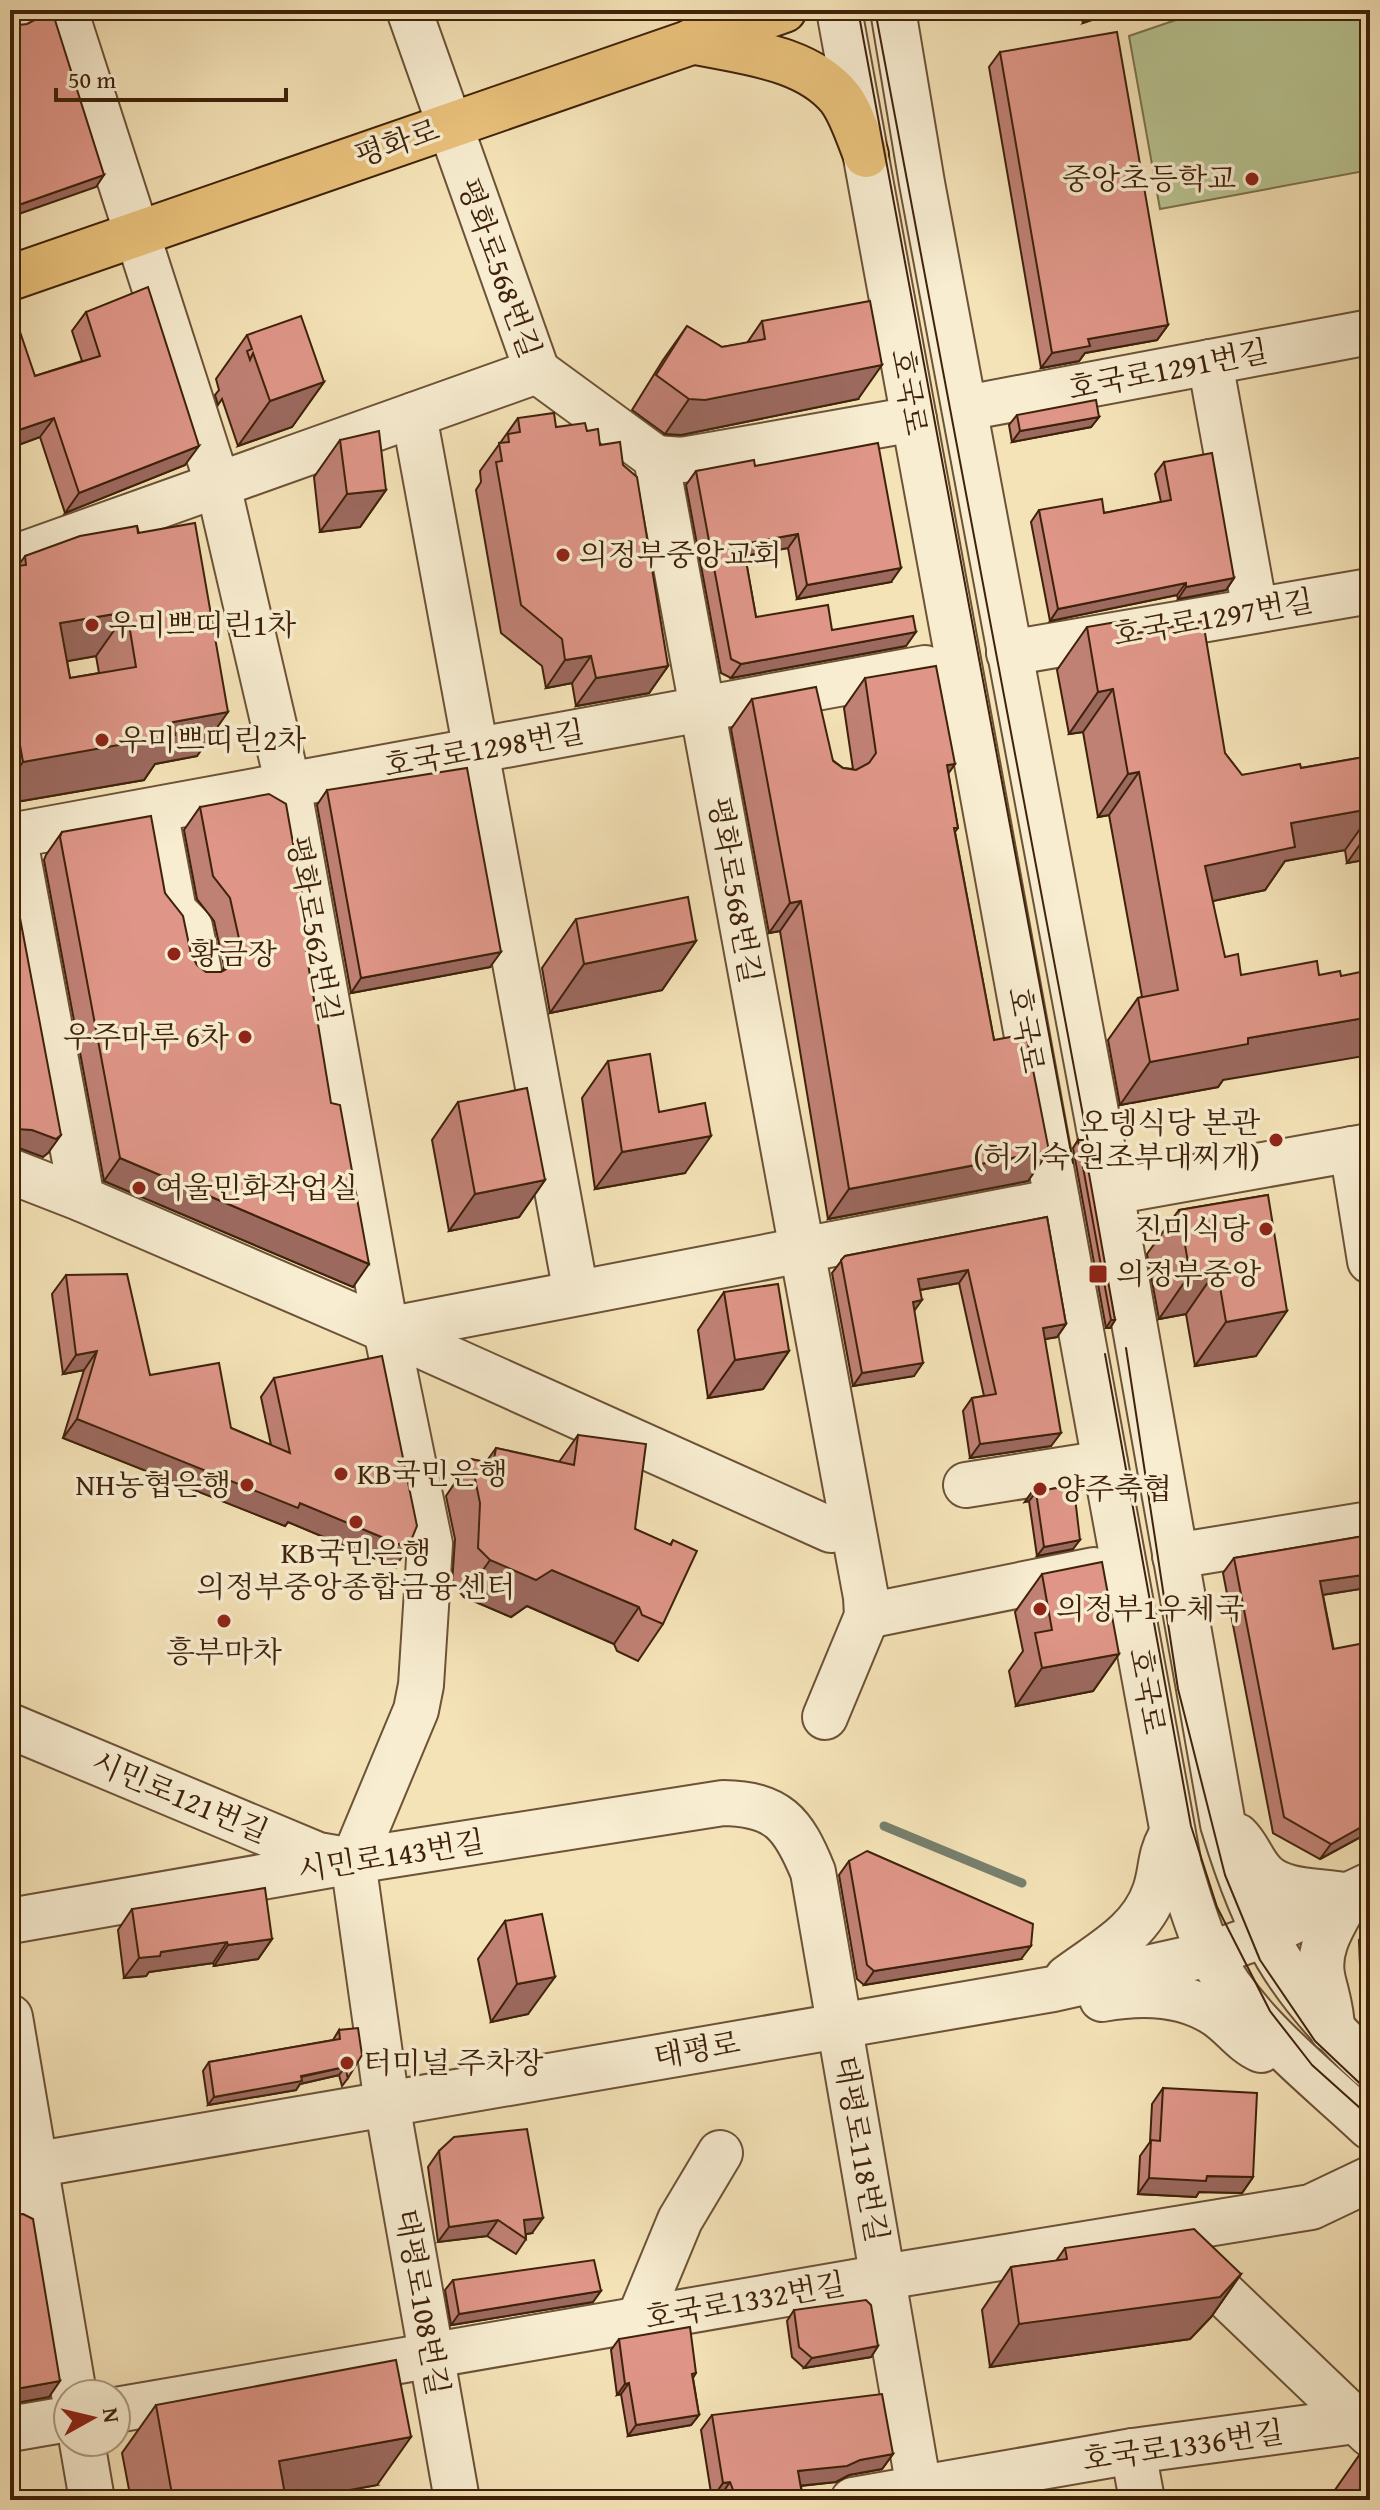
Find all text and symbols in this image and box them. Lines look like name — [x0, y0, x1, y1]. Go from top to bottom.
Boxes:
scale bar — [56, 52, 286, 102]
text: 50 m — [68, 62, 116, 97]
street label: 평화로 — [348, 107, 445, 177]
place label: 중앙초등학교 — [1062, 156, 1236, 200]
marker: 중앙초등학교 — [1243, 170, 1261, 188]
street label: 평화로568번길 — [447, 172, 553, 364]
street label: 호국로1291번길 — [1064, 328, 1271, 410]
street label: 호국로 — [881, 345, 939, 438]
place label: 의정부중앙교회 — [579, 532, 782, 576]
marker: 의정부중앙교회 — [554, 546, 572, 564]
street label: 호국로1297번길 — [1109, 578, 1316, 656]
place label: 우미쁘띠린1차 — [108, 602, 296, 646]
marker: 우미쁘띠린1차 — [83, 616, 101, 634]
street label: 호국로1298번길 — [380, 709, 587, 787]
place label: 우미쁘띠린2차 — [118, 717, 306, 761]
marker: 우미쁘띠린2차 — [93, 731, 111, 749]
street label: 평화로568번길 — [698, 793, 774, 986]
street label: 평화로562번길 — [277, 832, 353, 1025]
place label: 황금장 — [190, 931, 277, 975]
marker: 황금장 — [165, 945, 183, 963]
street label: 호국로 — [998, 983, 1056, 1076]
place label: 우주마루 6차 — [63, 1014, 229, 1058]
marker: 우주마루 6차 — [236, 1028, 254, 1046]
place label: 오뎅식당 본관 (허기숙 원조부대찌개) — [973, 1100, 1261, 1178]
marker: 오뎅식당 본관 (허기숙 원조부대찌개) — [1267, 1131, 1285, 1149]
place label: 여울민화작업실 — [155, 1165, 358, 1209]
marker: 여울민화작업실 — [130, 1179, 148, 1197]
place label: 진미식당 — [1134, 1206, 1250, 1250]
marker: 진미식당 — [1257, 1220, 1275, 1238]
place label: 의정부중앙 — [1116, 1251, 1261, 1295]
marker: 의정부중앙 — [1087, 1263, 1109, 1285]
place label: KB국민은행 — [357, 1451, 508, 1495]
place label: NH농협은행 — [76, 1462, 231, 1506]
marker: KB국민은행 — [332, 1465, 350, 1483]
place label: 양주축협 — [1056, 1466, 1172, 1510]
marker: NH농협은행 — [238, 1476, 256, 1494]
marker: 양주축협 — [1031, 1480, 1049, 1498]
marker: KB국민은행 의정부중앙종합금융센터 — [347, 1513, 365, 1531]
place label: KB국민은행 의정부중앙종합금융센터 — [197, 1530, 515, 1608]
place label: 의정부1우체국 — [1056, 1586, 1244, 1630]
marker: 의정부1우체국 — [1031, 1600, 1049, 1618]
marker: 흥부마차 — [215, 1612, 233, 1630]
place label: 흥부마차 — [166, 1629, 282, 1673]
street label: 호국로 — [1119, 1644, 1177, 1737]
street label: 시민로121번길 — [85, 1739, 276, 1853]
street label: 시민로143번길 — [294, 1819, 487, 1891]
street label: 태평로 — [650, 2020, 743, 2078]
place label: 터미널 주차장 — [363, 2040, 544, 2084]
street label: 태평로118번길 — [824, 2052, 900, 2245]
marker: 터미널 주차장 — [338, 2054, 356, 2072]
street label: 태평로108번길 — [385, 2205, 461, 2398]
street label: 호국로1332번길 — [641, 2261, 848, 2339]
north arrow — [52, 2378, 132, 2458]
text: N — [95, 2406, 129, 2425]
street label: 호국로1336번길 — [1079, 2409, 1286, 2481]

